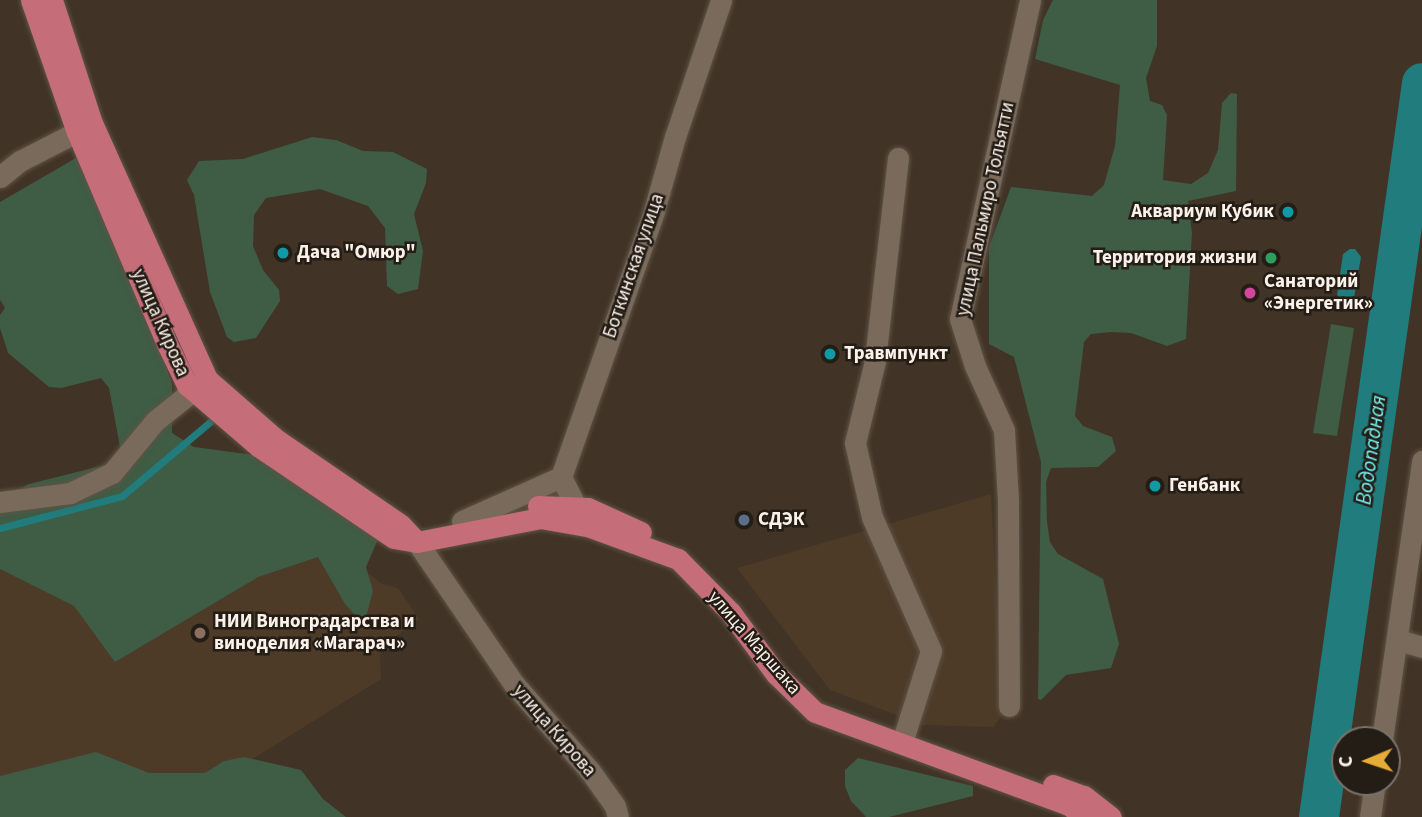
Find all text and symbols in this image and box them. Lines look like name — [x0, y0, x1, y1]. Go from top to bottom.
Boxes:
street label: улица Пальмиро Тольятти — [952, 100, 1020, 318]
street label: Боткинская улица — [599, 191, 669, 341]
place label: Аквариум Кубик — [1131, 201, 1274, 223]
marker: Аквариум Кубик — [1280, 204, 1296, 220]
place label: Дача "Омюр" — [297, 242, 416, 264]
marker: Дача "Омюр" — [275, 245, 291, 261]
place label: Территория жизни — [1093, 247, 1257, 269]
marker: Территория жизни — [1263, 250, 1279, 266]
street label: улица Кирова — [126, 266, 194, 380]
place label: Санаторий «Энергетик» — [1264, 271, 1373, 315]
marker: Санаторий «Энергетик» — [1242, 285, 1258, 301]
place label: Травмпункт — [844, 343, 948, 365]
marker: Травмпункт — [822, 346, 838, 362]
water label: Водопадная — [1351, 394, 1391, 506]
place label: Генбанк — [1169, 475, 1240, 497]
marker: Генбанк — [1147, 478, 1163, 494]
place label: СДЭК — [758, 509, 805, 531]
marker: СДЭК — [736, 512, 752, 528]
street label: улица Маршака — [703, 586, 805, 700]
place label: НИИ Виноградарства и виноделия «Магарач» — [214, 611, 415, 655]
marker: НИИ Виноградарства и виноделия «Магарач» — [192, 625, 208, 641]
street label: улица Кирова — [508, 680, 600, 782]
north arrow — [1331, 726, 1401, 796]
text: С — [1333, 756, 1360, 768]

